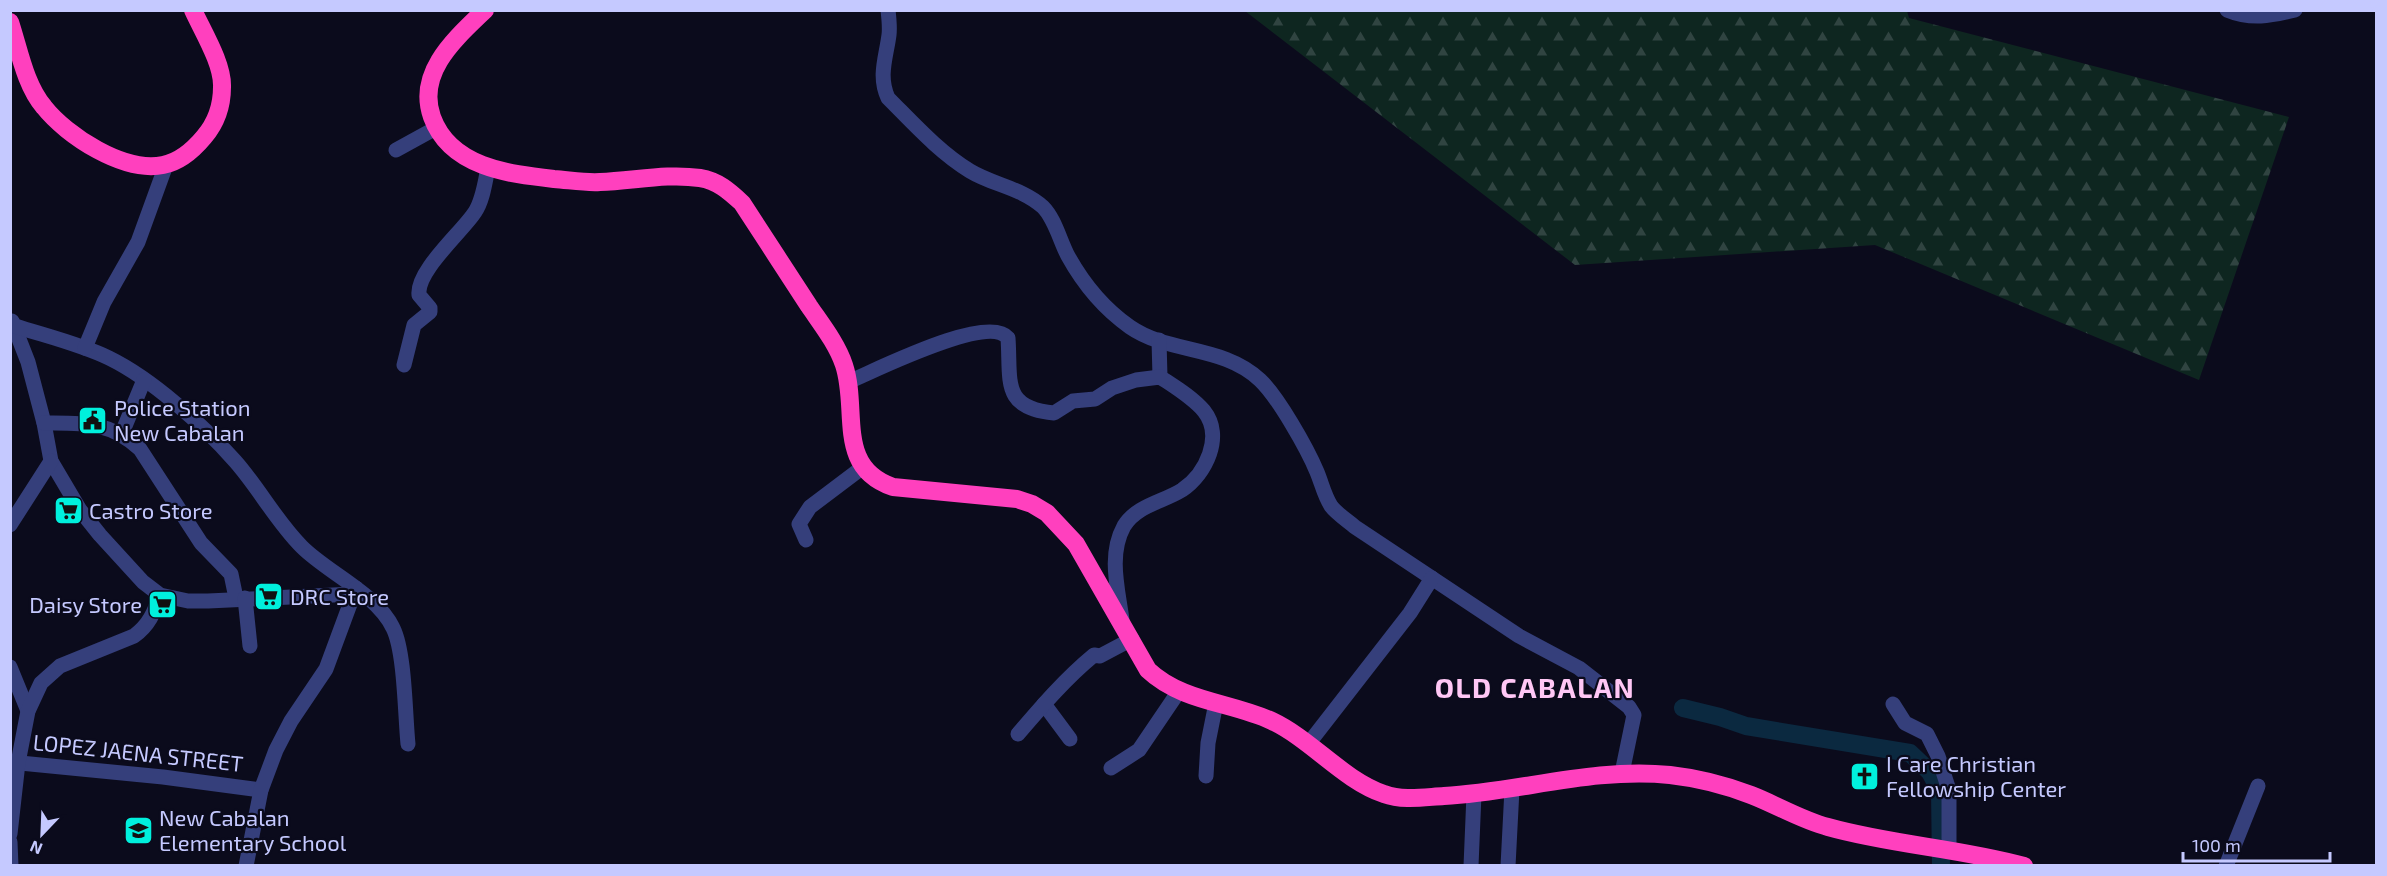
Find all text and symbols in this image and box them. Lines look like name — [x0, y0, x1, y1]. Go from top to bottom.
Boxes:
place label: Police Station New Cabalan — [114, 394, 250, 445]
public building icon: Police Station New Cabalan — [77, 405, 109, 437]
supermarket icon: Castro Store — [52, 495, 84, 527]
place label: Castro Store — [89, 497, 213, 523]
supermarket icon: DRC Store — [253, 581, 285, 613]
place label: DRC Store — [290, 583, 389, 609]
supermarket icon: Daisy Store — [147, 589, 179, 621]
place label: Daisy Store — [29, 591, 142, 617]
district label: OLD CABALAN — [1435, 670, 1635, 704]
street label: LOPEZ JAENA STREET — [32, 728, 245, 776]
place label: I Care Christian Fellowship Center — [1886, 750, 2066, 801]
church icon: I Care Christian Fellowship Center — [1849, 761, 1881, 793]
north arrow — [12, 804, 72, 864]
place label: New Cabalan Elementary School — [159, 804, 347, 855]
school or university icon: New Cabalan Elementary School — [122, 815, 154, 847]
scale bar — [2183, 825, 2330, 863]
text: 100 m — [2192, 834, 2241, 856]
text: N — [27, 837, 45, 859]

